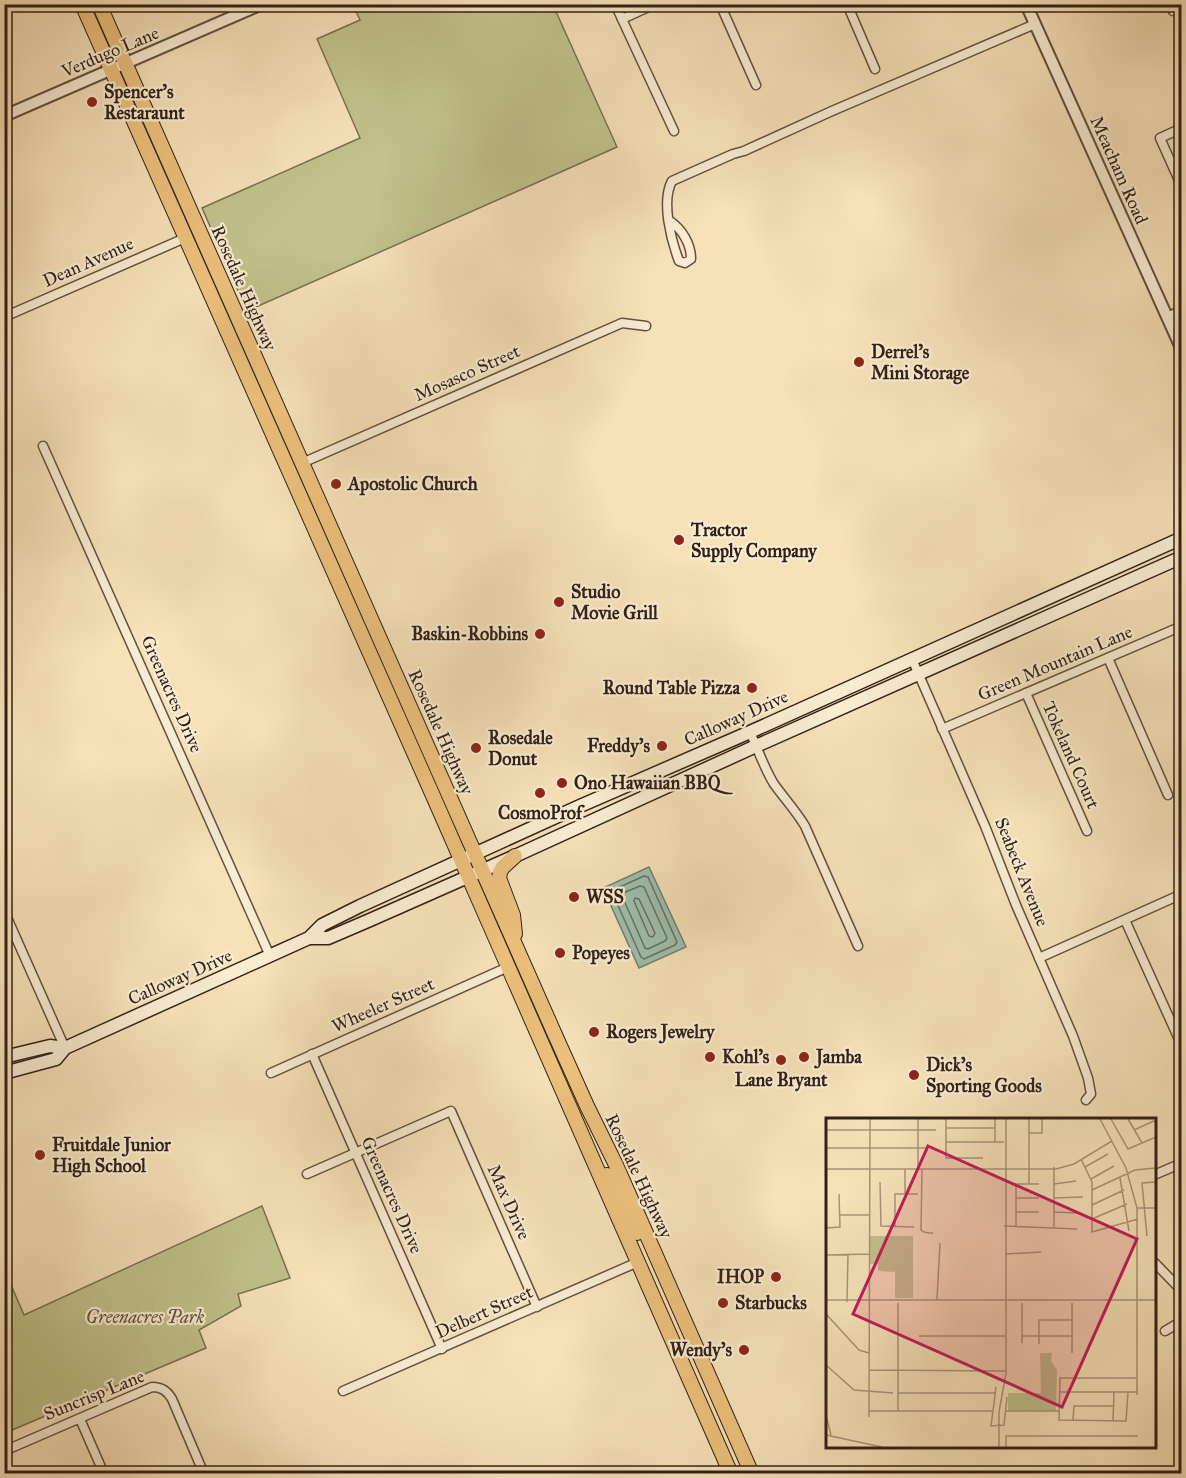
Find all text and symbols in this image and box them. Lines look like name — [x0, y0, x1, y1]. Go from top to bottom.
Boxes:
street label: Verdugo Lane — [57, 22, 162, 84]
place label: Spencer's Restaraunt — [104, 81, 185, 124]
marker: Spencer's Restaraunt — [85, 95, 99, 109]
street label: Meacham Road — [1085, 113, 1153, 227]
street label: Rosedale Highway — [206, 222, 282, 355]
street label: Dean Avenue — [39, 232, 137, 292]
street label: Mosasco Street — [411, 340, 524, 406]
place label: Derrel's Mini Storage — [871, 341, 970, 385]
marker: Derrel's Mini Storage — [852, 355, 866, 369]
place label: Apostolic Church — [347, 473, 479, 496]
marker: Apostolic Church — [329, 477, 343, 491]
place label: Tractor Supply Company — [690, 519, 818, 563]
marker: Tractor Supply Company — [672, 533, 686, 547]
place label: Studio Movie Grill — [571, 581, 659, 624]
marker: Studio Movie Grill — [552, 595, 566, 609]
street label: Green Mountain Lane — [974, 620, 1136, 706]
place label: Baskin-Robbins — [411, 623, 528, 645]
marker: Baskin-Robbins — [533, 627, 547, 641]
street label: Greenacres Drive — [136, 632, 208, 756]
street label: Rosedale Highway — [403, 666, 479, 799]
place label: Round Table Pizza — [603, 677, 740, 699]
marker: Round Table Pizza — [745, 681, 759, 695]
street label: Calloway Drive — [680, 685, 792, 751]
street label: Tokeland Court — [1038, 698, 1105, 813]
place label: Rosedale Donut — [488, 727, 553, 770]
place label: Freddy's — [587, 735, 650, 758]
marker: Freddy's — [655, 739, 669, 753]
marker: Rosedale Donut — [469, 741, 483, 755]
place label: Ono Hawaiian BBQ — [574, 772, 734, 795]
marker: Ono Hawaiian BBQ — [555, 776, 569, 790]
marker: CosmoProf — [533, 786, 547, 800]
place label: CosmoProf — [498, 802, 585, 824]
street label: Seabeck Avenue — [990, 814, 1054, 930]
place label: WSS — [586, 886, 624, 908]
marker: WSS — [567, 890, 581, 904]
place label: Popeyes — [572, 942, 630, 965]
street label: Calloway Drive — [124, 944, 236, 1010]
marker: Popeyes — [553, 946, 567, 960]
street label: Wheeler Street — [328, 972, 438, 1037]
place label: Rogers Jewelry — [606, 1021, 716, 1044]
marker: Rogers Jewelry — [587, 1025, 601, 1039]
place label: Kohl's — [722, 1046, 770, 1068]
place label: Jamba — [814, 1046, 862, 1069]
marker: Kohl's — [703, 1050, 717, 1064]
marker: Jamba — [797, 1050, 811, 1064]
marker: Lane Bryant — [774, 1053, 788, 1067]
place label: Dick's Sporting Goods — [926, 1054, 1042, 1098]
marker: Dick's Sporting Goods — [907, 1068, 921, 1082]
place label: Lane Bryant — [735, 1069, 828, 1092]
street label: Rosedale Highway — [600, 1110, 678, 1243]
inset map — [826, 1118, 1156, 1448]
street label: Greenacres Drive — [356, 1133, 428, 1257]
place label: Fruitdale Junior High School — [52, 1134, 172, 1178]
marker: Fruitdale Junior High School — [33, 1148, 47, 1162]
street label: Max Drive — [483, 1161, 535, 1243]
place label: IHOP — [717, 1266, 765, 1288]
marker: IHOP — [769, 1270, 783, 1284]
street label: Delbert Street — [432, 1280, 537, 1343]
place label: Starbucks — [735, 1292, 807, 1314]
marker: Starbucks — [716, 1296, 730, 1310]
park label: Greenacres Park — [86, 1306, 204, 1328]
place label: Wendy's — [670, 1339, 732, 1362]
marker: Wendy's — [737, 1343, 751, 1357]
street label: Suncrisp Lane — [40, 1365, 148, 1425]

